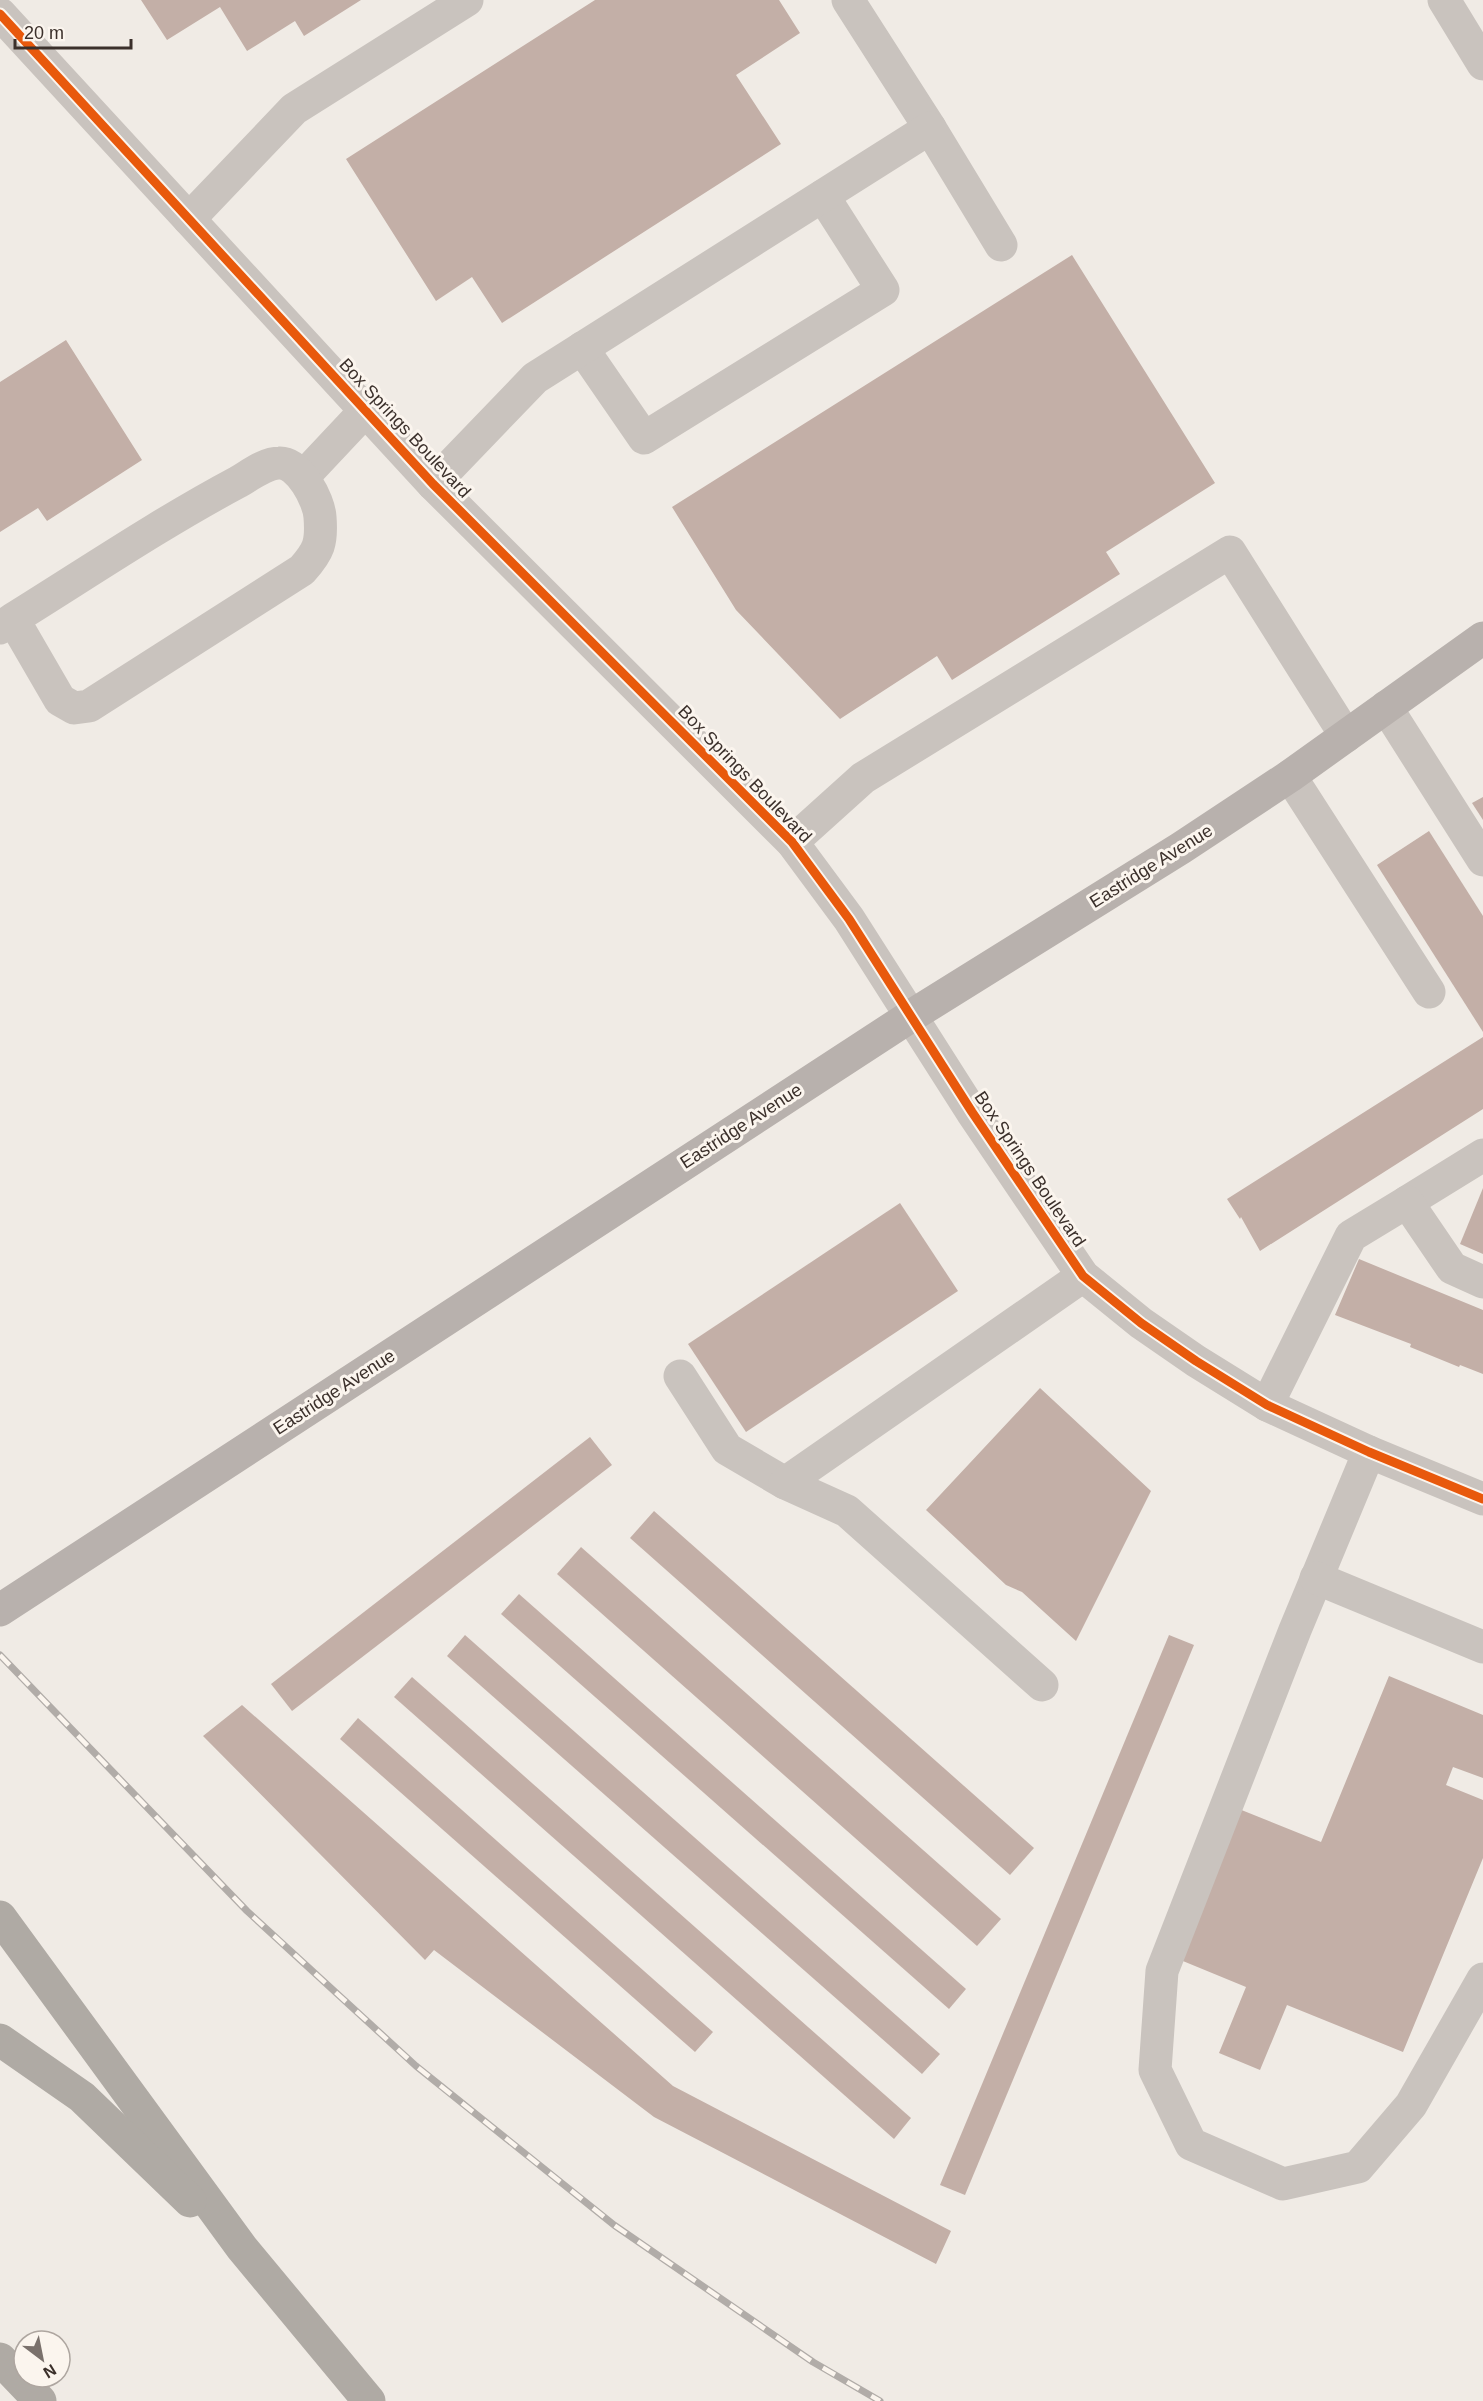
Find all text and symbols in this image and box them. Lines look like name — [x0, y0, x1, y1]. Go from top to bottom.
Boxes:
scale bar — [15, 12, 130, 50]
text: 20 m — [24, 23, 64, 43]
street label: Box Springs Boulevard — [335, 354, 475, 502]
street label: Box Springs Boulevard — [674, 701, 816, 847]
street label: Eastridge Avenue — [1086, 820, 1216, 912]
street label: Eastridge Avenue — [677, 1079, 805, 1173]
street label: Box Springs Boulevard — [971, 1088, 1089, 1250]
street label: Eastridge Avenue — [270, 1345, 398, 1439]
north arrow — [12, 2329, 72, 2389]
text: N — [40, 2361, 59, 2382]

